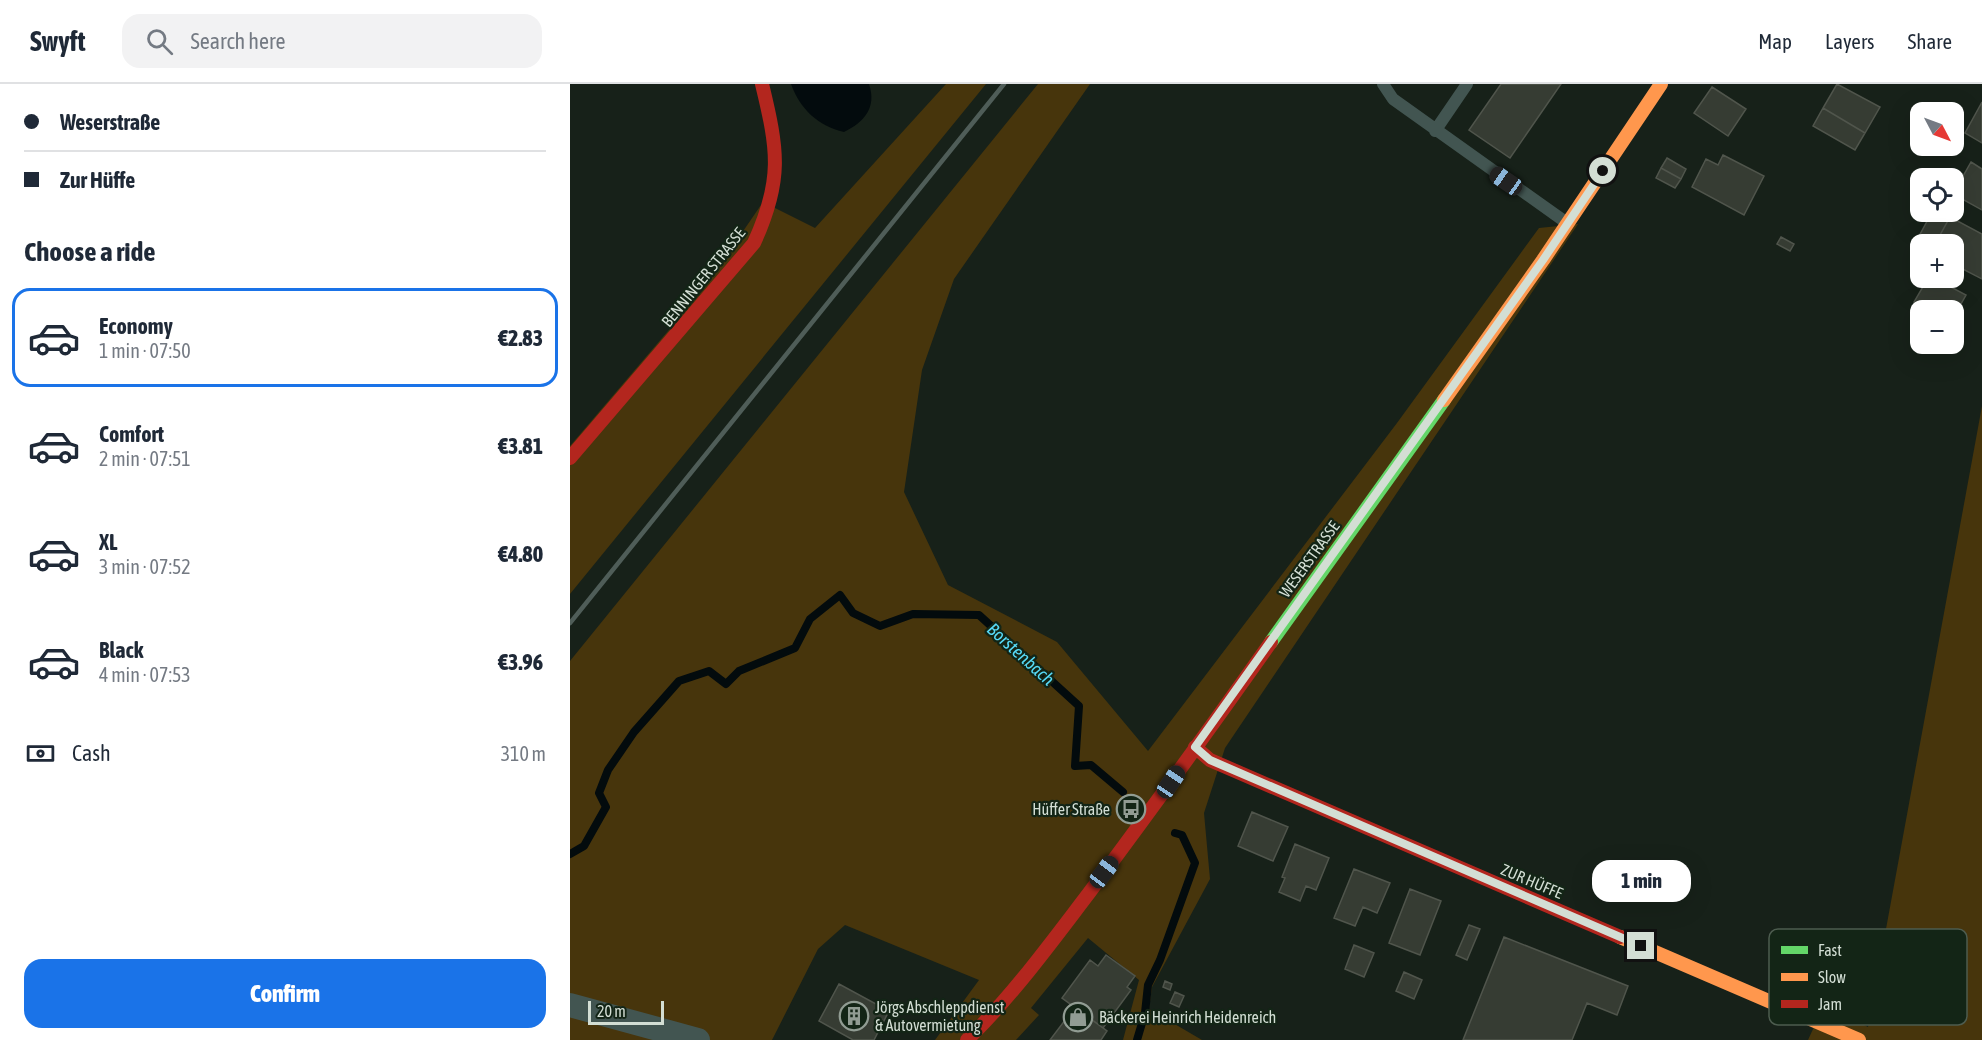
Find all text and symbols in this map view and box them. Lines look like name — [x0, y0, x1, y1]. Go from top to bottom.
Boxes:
search box — [122, 14, 542, 68]
text: Swyft — [30, 25, 86, 57]
icon: search — [143, 25, 176, 58]
text: Search here — [191, 28, 285, 54]
text: Map — [1758, 29, 1792, 53]
text: Layers — [1825, 29, 1875, 53]
text: Share — [1908, 29, 1952, 53]
north arrow — [1910, 102, 1964, 156]
map controls — [1910, 102, 1964, 354]
text: Weserstraße — [60, 109, 160, 135]
route start — [1589, 157, 1616, 184]
car — [1486, 163, 1526, 199]
text: Zur Hüffe — [60, 167, 135, 193]
button: locate — [1910, 168, 1964, 222]
street label: BENNINGER STRASSE — [658, 224, 749, 330]
button: + — [1910, 234, 1964, 288]
text: Choose a ride — [24, 236, 156, 267]
button: − — [1910, 300, 1964, 354]
icon: car — [27, 311, 81, 365]
text: Economy — [99, 313, 173, 339]
text: €2.83 — [498, 325, 543, 351]
text: 1 min · 07:50 — [99, 339, 191, 362]
icon: car — [27, 419, 81, 473]
text: Comfort — [99, 421, 164, 447]
text: €3.81 — [498, 433, 543, 459]
text: 2 min · 07:51 — [99, 447, 191, 470]
street label: WESERSTRASSE — [1275, 517, 1343, 601]
icon: car — [27, 527, 81, 581]
text: XL — [99, 529, 117, 555]
text: €4.80 — [498, 541, 543, 567]
text: 3 min · 07:52 — [99, 555, 191, 578]
water label: Borstenbach — [983, 618, 1059, 690]
icon: car — [27, 635, 81, 689]
text: Black — [99, 637, 143, 663]
text: €3.96 — [498, 649, 543, 675]
text: 4 min · 07:53 — [99, 663, 191, 686]
icon: cash — [24, 737, 57, 770]
text: Cash — [72, 740, 111, 766]
text: 310 m — [501, 742, 546, 765]
car — [1153, 762, 1189, 802]
bus stop icon: Hüffer Straße — [1115, 793, 1147, 825]
place label: Hüffer Straße — [1032, 800, 1110, 818]
car — [1086, 852, 1122, 892]
callout: 1 min — [1592, 859, 1690, 901]
street label: ZUR HÜFFE — [1498, 860, 1566, 902]
text: 1 min — [1621, 869, 1662, 892]
legend — [1769, 929, 1967, 1025]
route end — [1627, 932, 1654, 959]
text: Fast — [1818, 941, 1842, 959]
button: Confirm — [24, 959, 546, 1028]
text: Slow — [1818, 968, 1846, 986]
text: Jam — [1818, 995, 1842, 1013]
scale bar — [588, 998, 664, 1026]
place label: Jörgs Abschleppdienst & Autovermietung — [875, 998, 1005, 1035]
building icon: Jörgs Abschleppdienst & Autovermietung — [838, 1000, 870, 1032]
shop icon: Bäckerei Heinrich Heidenreich — [1062, 1001, 1094, 1033]
text: 20 m — [597, 1002, 626, 1020]
place label: Bäckerei Heinrich Heidenreich — [1099, 1008, 1276, 1026]

